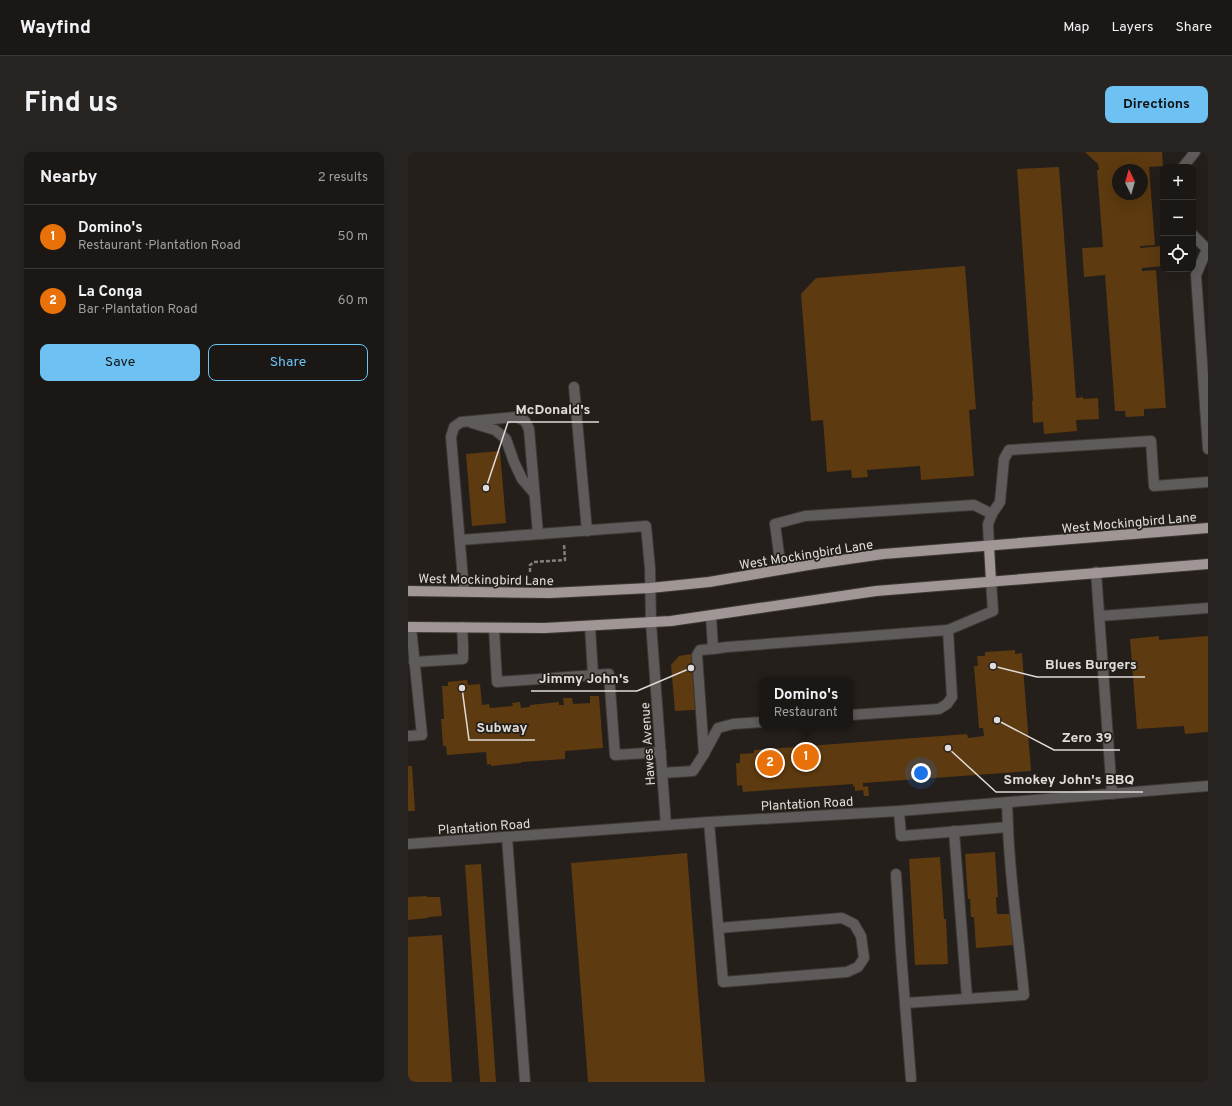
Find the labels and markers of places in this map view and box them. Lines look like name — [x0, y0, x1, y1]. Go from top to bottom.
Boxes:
callout: McDonald's — [508, 396, 599, 422]
callout: Blues Burgers — [1037, 651, 1145, 677]
callout: Jimmy John's — [531, 665, 637, 691]
callout: Subway — [469, 714, 535, 740]
callout: Zero 39 — [1054, 724, 1120, 750]
pin: 1 — [793, 742, 819, 772]
pin: 2 — [757, 748, 783, 778]
callout: Smokey John's BBQ — [996, 766, 1143, 792]

